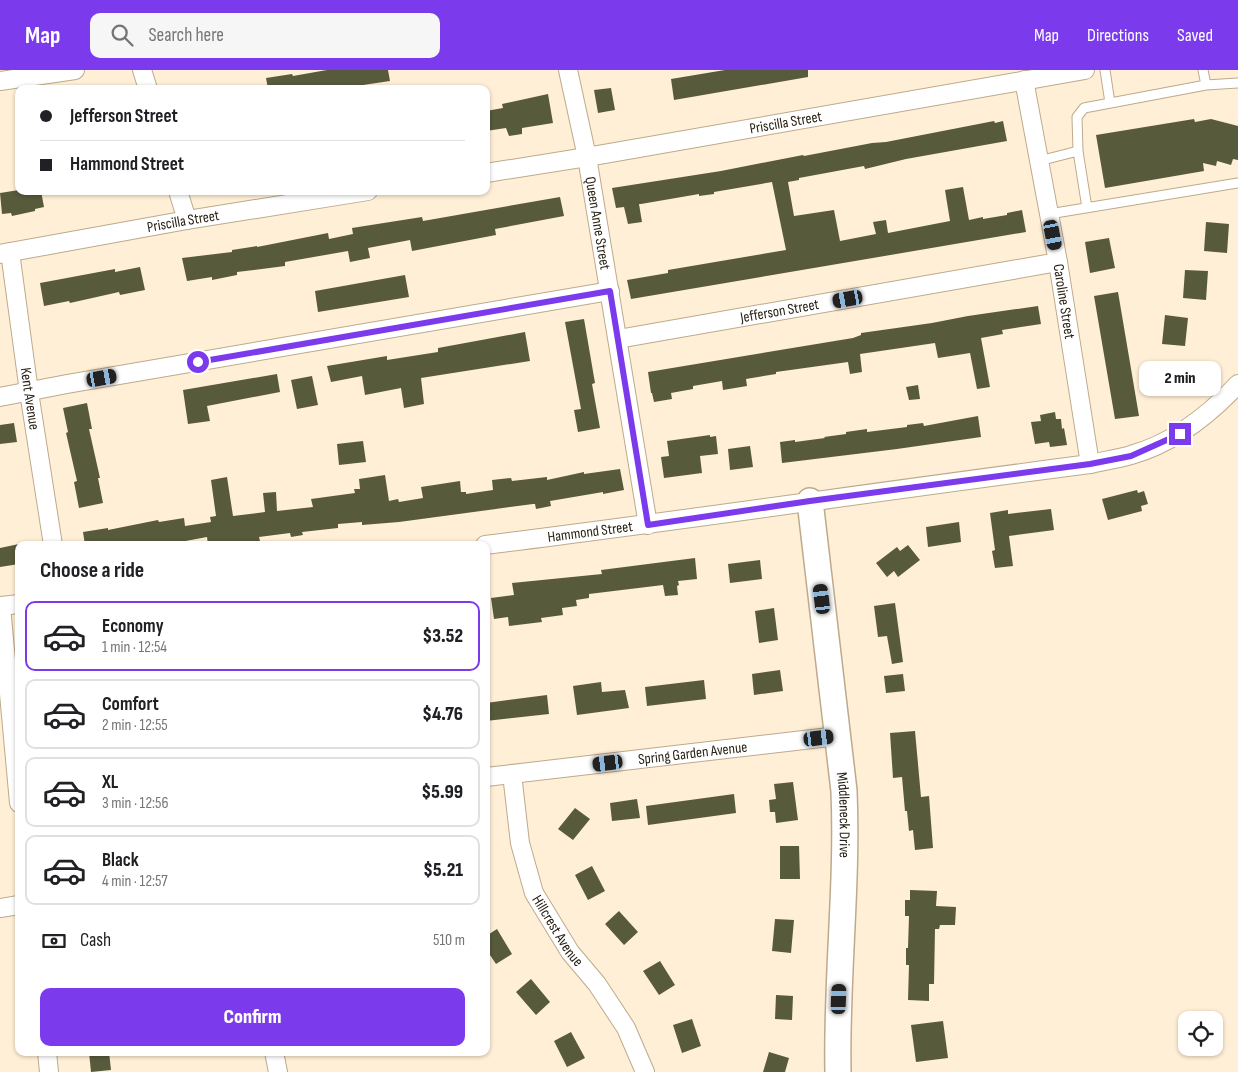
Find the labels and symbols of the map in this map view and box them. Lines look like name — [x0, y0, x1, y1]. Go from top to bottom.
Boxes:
street label: Priscilla Street — [748, 107, 824, 138]
street label: Queen Anne Street — [581, 175, 615, 272]
street label: Priscilla Street — [145, 205, 221, 237]
car — [1042, 219, 1063, 251]
street label: Caroline Street — [1049, 263, 1080, 341]
car — [831, 289, 864, 309]
street label: Jefferson Street — [738, 294, 821, 327]
route start — [187, 351, 209, 373]
callout: 2 min — [1139, 362, 1221, 396]
street label: Kent Avenue — [16, 366, 44, 431]
car — [85, 368, 118, 388]
route end — [1169, 423, 1191, 445]
street label: Hammond Street — [546, 516, 634, 547]
car — [812, 583, 831, 615]
car — [803, 729, 834, 747]
street label: Spring Garden Avenue — [637, 737, 748, 769]
car — [592, 754, 623, 772]
street label: Middleneck Drive — [832, 771, 854, 858]
street label: Hillcrest Avenue — [528, 892, 588, 970]
car — [830, 984, 847, 1014]

